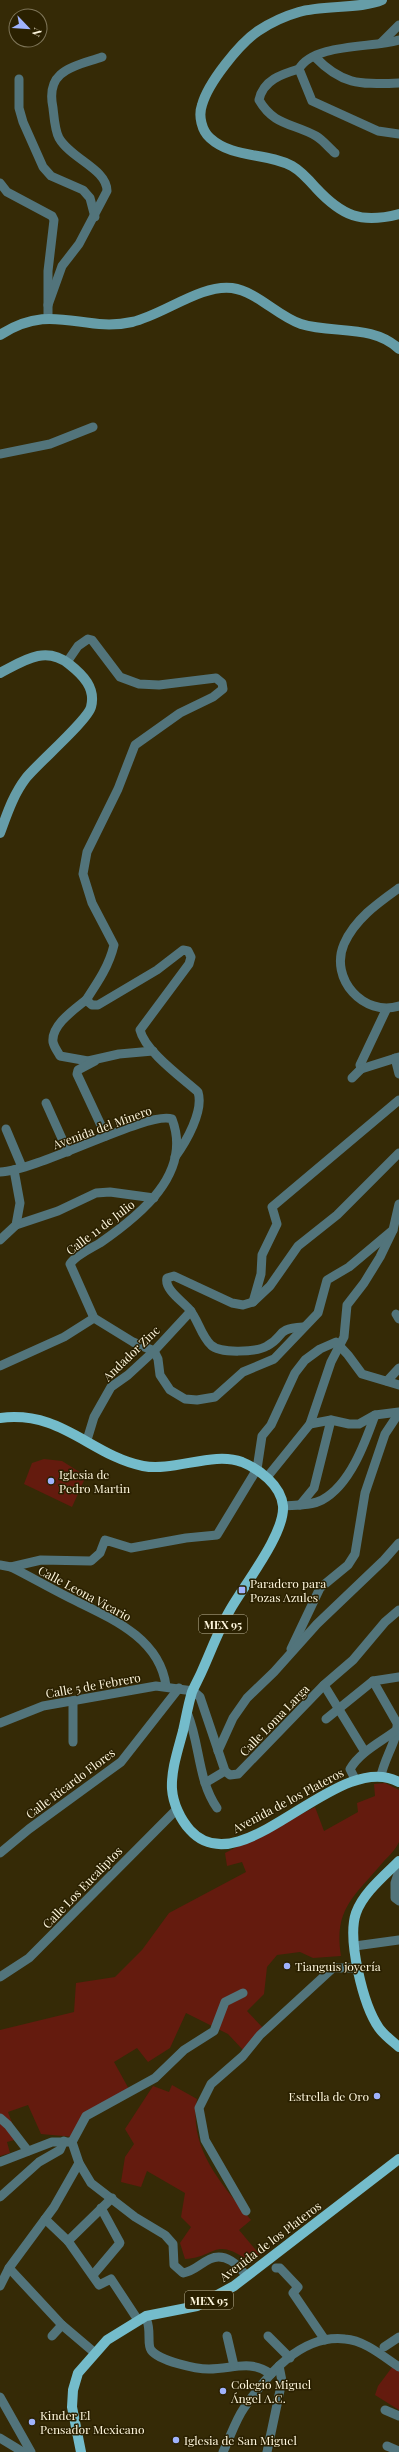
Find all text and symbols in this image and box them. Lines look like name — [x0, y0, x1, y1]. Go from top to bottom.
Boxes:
north arrow — [8, 8, 48, 48]
text: N — [29, 26, 46, 39]
street label: Avenida del Minero — [49, 1102, 154, 1153]
street label: Calle 11 de Julio — [62, 1196, 138, 1258]
street label: Andador Zinc — [98, 1322, 163, 1385]
place label: Iglesia de Pedro Martin — [59, 1466, 130, 1496]
marker: Iglesia de Pedro Martin — [46, 1476, 56, 1486]
street label: Calle Leona Vicario — [36, 1562, 135, 1625]
place label: Paradero para Pozas Azules — [250, 1575, 326, 1605]
marker: Paradero para Pozas Azules — [237, 1585, 247, 1595]
road number: MEX 95 — [199, 1615, 247, 1633]
street label: Calle 5 de Febrero — [44, 1669, 142, 1701]
street label: Calle Loma Larga — [236, 1681, 312, 1759]
street label: Calle Ricardo Flores — [22, 1744, 118, 1822]
street label: Avenida de los Plateros — [229, 1764, 346, 1837]
street label: Calle Los Eucaliptos — [39, 1843, 125, 1931]
place label: Tianguis joyería — [295, 1958, 381, 1974]
marker: Tianguis joyería — [282, 1961, 292, 1971]
place label: Estrella de Oro — [289, 2088, 369, 2104]
marker: Estrella de Oro — [372, 2091, 382, 2101]
street label: Avenida de los Plateros — [215, 2197, 324, 2285]
road number: MEX 95 — [185, 2291, 233, 2309]
place label: Colegio Miguel Ángel A.C. — [230, 2376, 312, 2406]
marker: Colegio Miguel Ángel A.C. — [218, 2386, 228, 2396]
place label: Kinder El Pensador Mexicano — [40, 2407, 145, 2437]
marker: Kinder El Pensador Mexicano — [27, 2417, 37, 2427]
place label: Iglesia de San Miguel — [184, 2432, 297, 2448]
marker: Iglesia de San Miguel — [171, 2435, 181, 2445]

